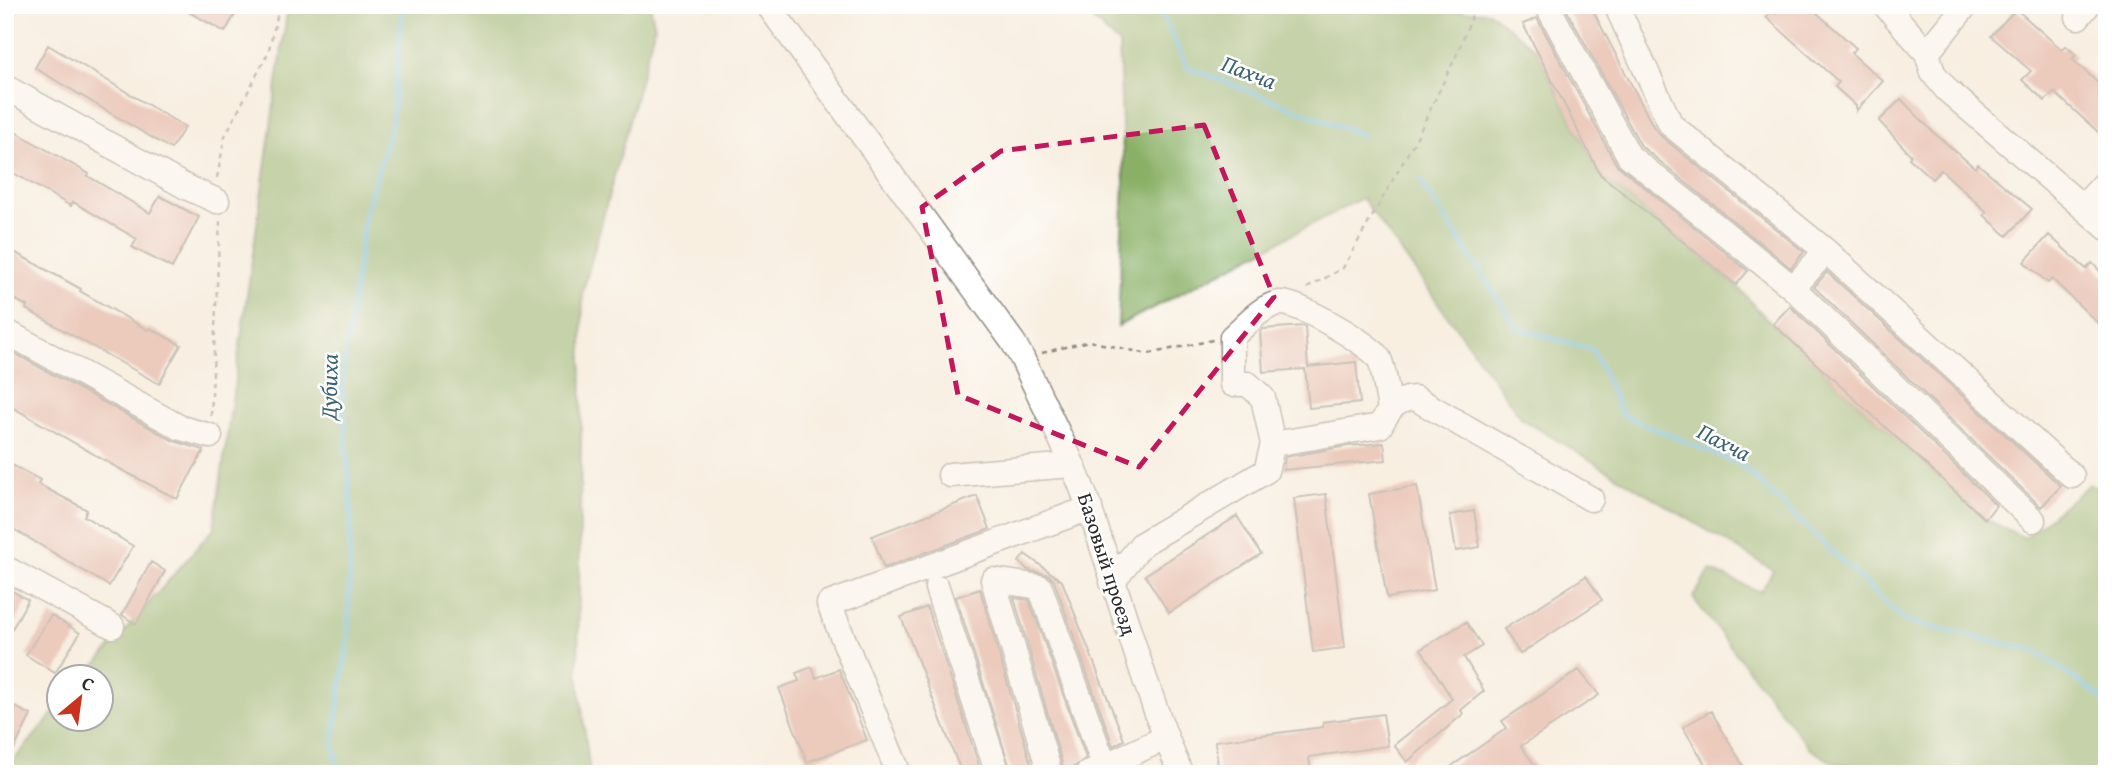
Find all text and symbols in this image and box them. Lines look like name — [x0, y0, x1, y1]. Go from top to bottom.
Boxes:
water label: Пахча — [1217, 46, 1282, 97]
water label: Дубиха — [311, 353, 346, 422]
water label: Пахча — [1692, 414, 1757, 469]
street label: Базовый проезд — [1070, 489, 1145, 640]
north arrow — [46, 664, 116, 734]
text: С — [77, 668, 100, 698]

